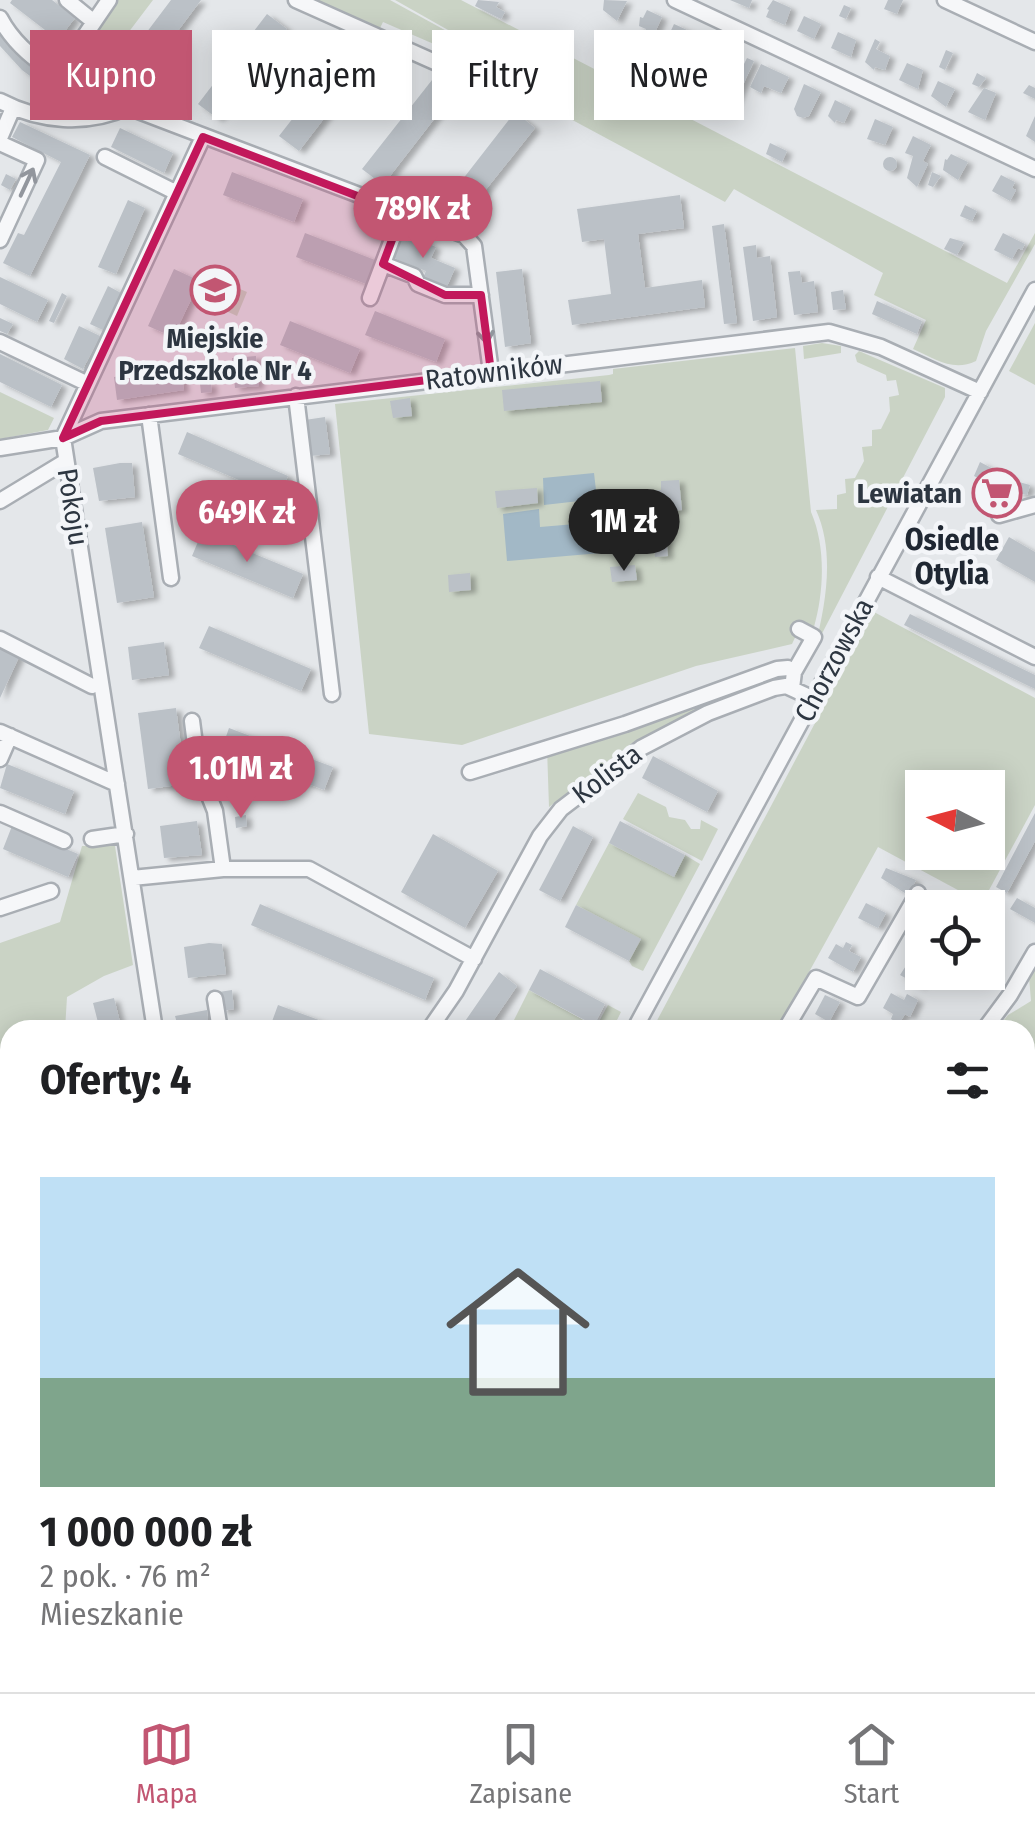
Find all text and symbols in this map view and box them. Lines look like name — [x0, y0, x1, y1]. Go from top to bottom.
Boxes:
chip: Kupno — [30, 30, 192, 120]
chip: Wynajem — [212, 30, 412, 120]
chip: Filtry — [432, 30, 574, 120]
chip: Nowe — [594, 30, 744, 120]
one-way arrow — [18, 168, 37, 198]
pin: 789K zł — [331, 176, 515, 261]
text: 789K zł — [375, 189, 471, 227]
school or university icon: Miejskie Przedszkole Nr 4 — [189, 264, 241, 316]
one-way arrow — [476, 312, 495, 345]
place label: Miejskie Przedszkole Nr 4 — [118, 322, 312, 387]
street label: Ratowników — [423, 347, 565, 397]
street label: Pokoju — [51, 466, 95, 548]
supermarket icon: Lewiatan — [971, 467, 1023, 519]
place label: Lewiatan — [857, 477, 962, 510]
pin: 649K zł — [155, 480, 339, 565]
pin: 1M zł — [554, 489, 694, 574]
text: 649K zł — [198, 493, 296, 531]
text: 1M zł — [591, 502, 657, 540]
district label: Osiedle Otylia — [905, 522, 999, 592]
street label: Chorzowska — [788, 593, 880, 727]
pin: 1.01M zł — [138, 736, 344, 821]
street label: Kolista — [566, 737, 648, 811]
text: 1.01M zł — [189, 749, 293, 787]
north arrow — [905, 770, 1005, 870]
map controls — [905, 770, 1005, 990]
button: locate — [905, 890, 1005, 990]
icon: filters — [940, 1053, 995, 1108]
text: Oferty: 4 — [40, 1055, 191, 1105]
icon: home — [428, 1242, 608, 1422]
text: 1 000 000 zł — [40, 1507, 253, 1557]
text: 2 pok. · 76 m² — [40, 1557, 211, 1595]
text: Mieszkanie — [40, 1595, 184, 1633]
tab: Mapa — [136, 1717, 198, 1810]
tab: Zapisane — [469, 1717, 572, 1810]
tab: Start — [844, 1717, 899, 1810]

